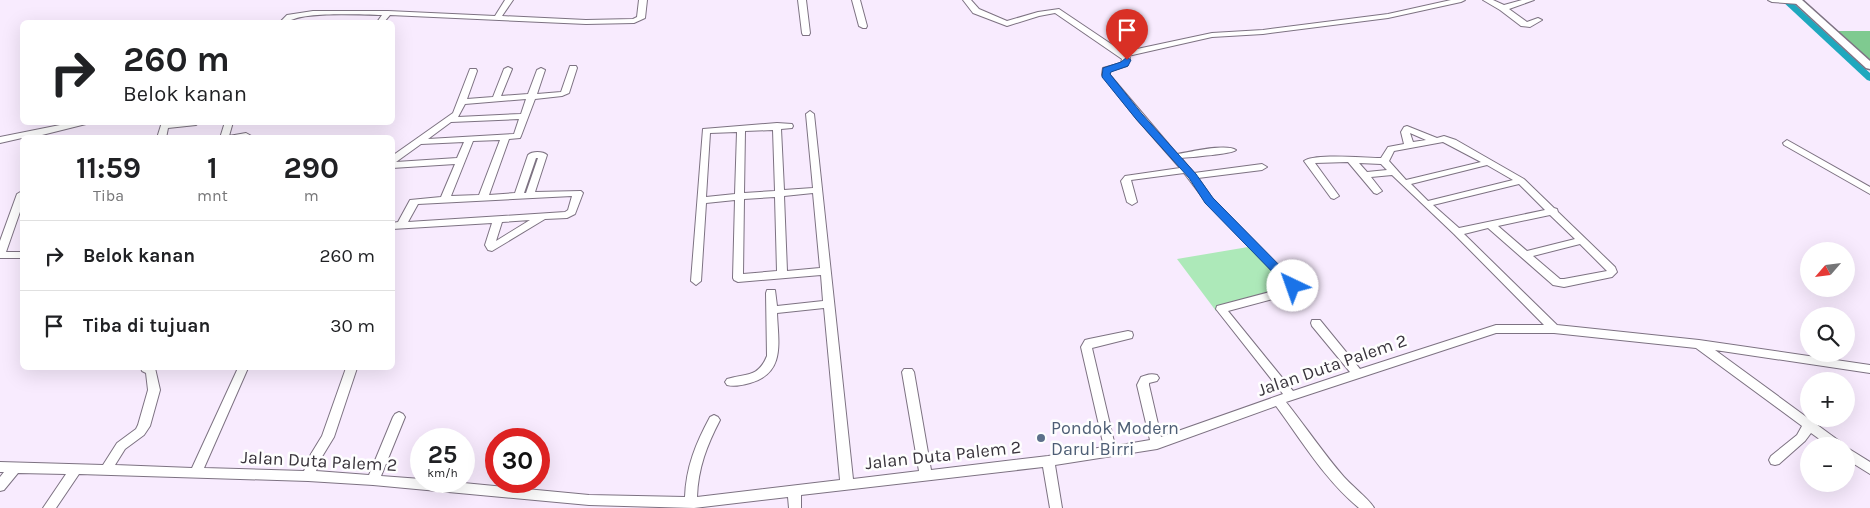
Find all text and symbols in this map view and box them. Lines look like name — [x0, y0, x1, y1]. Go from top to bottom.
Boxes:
pin — [1106, 9, 1148, 60]
icon: arrive — [1113, 16, 1141, 44]
text: 260 m — [123, 39, 230, 80]
icon: right — [40, 40, 105, 105]
text: Belok kanan — [123, 81, 247, 107]
text: 11:59 — [76, 150, 141, 186]
text: 1 — [207, 150, 218, 186]
text: 290 — [284, 150, 339, 186]
text: Tiba — [93, 186, 124, 205]
text: mnt — [197, 186, 228, 205]
text: m — [304, 186, 319, 205]
icon: right — [40, 242, 68, 270]
north arrow — [1800, 242, 1855, 298]
map controls — [1800, 242, 1855, 492]
text: Belok kanan — [83, 245, 195, 267]
text: 260 m — [320, 245, 375, 267]
position arrow — [1266, 259, 1318, 311]
button: search — [1800, 307, 1855, 362]
icon: arrive — [40, 312, 68, 340]
text: Tiba di tujuan — [83, 315, 210, 337]
text: 30 m — [330, 315, 375, 337]
street label: Jalan Duta Palem 2 — [1254, 329, 1410, 401]
button: + — [1800, 372, 1855, 427]
place label: Pondok Modern Darul Birri — [1051, 417, 1179, 460]
speed limit sign: 30 — [485, 428, 550, 493]
marker: Pondok Modern Darul Birri — [1035, 432, 1047, 444]
street label: Jalan Duta Palem 2 — [864, 436, 1022, 474]
button: − — [1800, 437, 1855, 492]
text: 25 — [428, 440, 457, 469]
street label: Jalan Duta Palem 2 — [240, 446, 398, 476]
text: km/h — [427, 466, 458, 480]

